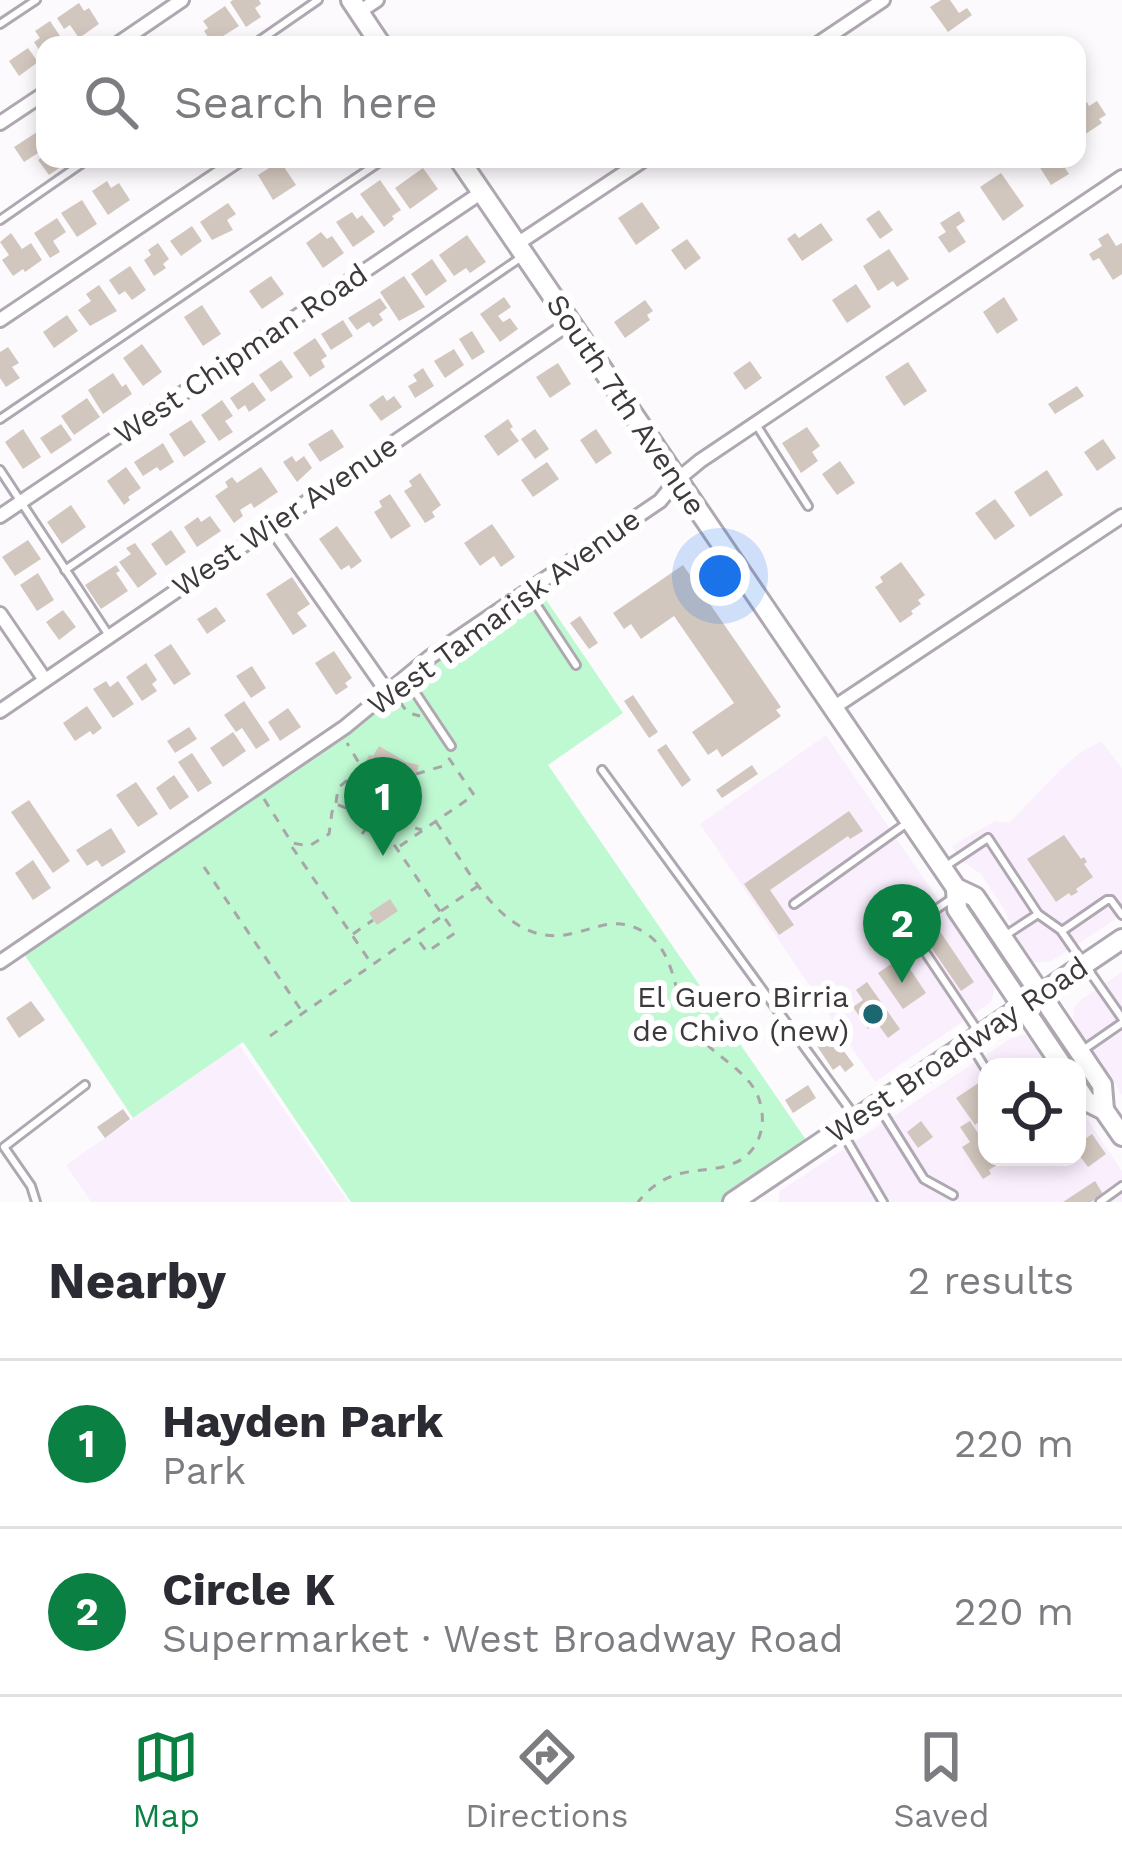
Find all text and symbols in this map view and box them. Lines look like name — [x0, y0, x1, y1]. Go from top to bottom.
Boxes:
search box — [36, 36, 1086, 168]
icon: search — [78, 69, 144, 135]
text: Search here — [174, 76, 438, 129]
street label: West Chipman Road — [108, 256, 374, 451]
street label: South 7th Avenue — [539, 288, 713, 522]
street label: West Wier Avenue — [166, 427, 404, 604]
street label: West Tamarisk Avenue — [361, 501, 647, 722]
your location — [690, 546, 750, 606]
pin: 1 — [344, 757, 422, 856]
pin: 2 — [863, 884, 941, 983]
street label: West Broadway Road — [819, 949, 1094, 1150]
place label: El Guero Birria de Chivo (new) — [632, 979, 849, 1048]
marker: El Guero Birria de Chivo (new) — [860, 1001, 886, 1027]
map controls — [978, 1058, 1086, 1166]
button: locate — [978, 1058, 1086, 1166]
text: Nearby — [48, 1251, 226, 1310]
text: 2 results — [908, 1258, 1074, 1303]
text: Hayden Park — [162, 1395, 443, 1448]
text: 1 — [79, 1421, 95, 1466]
text: 220 m — [954, 1421, 1074, 1466]
text: Park — [162, 1448, 246, 1493]
text: Circle K — [162, 1563, 335, 1616]
text: 2 — [75, 1589, 99, 1634]
text: 220 m — [954, 1589, 1074, 1634]
text: Supermarket · West Broadway Road — [162, 1616, 843, 1661]
tab: Map — [133, 1724, 200, 1835]
tab: Directions — [465, 1724, 628, 1835]
tab: Saved — [894, 1724, 989, 1835]

